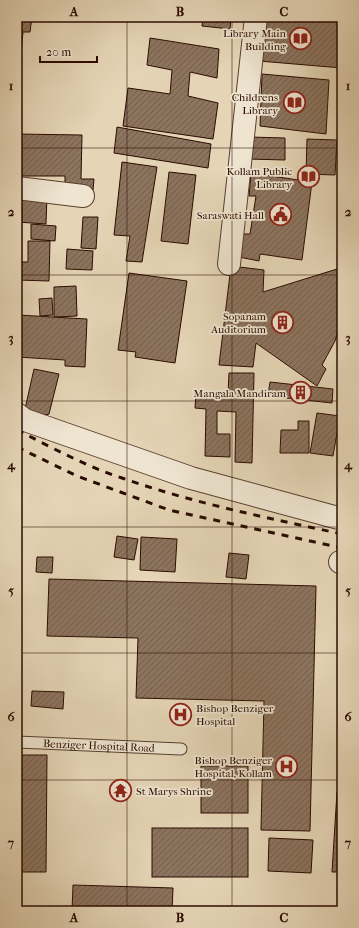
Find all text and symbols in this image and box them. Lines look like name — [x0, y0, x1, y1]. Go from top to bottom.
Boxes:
text: A — [69, 4, 79, 19]
text: B — [176, 4, 185, 19]
text: C — [280, 4, 289, 19]
library icon: Library Main Building — [288, 26, 314, 52]
place label: Library Main Building — [223, 27, 287, 53]
scale bar — [40, 38, 97, 64]
text: 20 m — [46, 45, 71, 59]
text: 1 — [9, 78, 14, 93]
text: 1 — [346, 78, 351, 93]
library icon: Childrens Library — [281, 90, 307, 116]
place label: Childrens Library — [232, 91, 279, 117]
library icon: Kollam Public Library — [295, 164, 321, 190]
place label: Kollam Public Library — [226, 165, 293, 191]
public building icon: Saraswati Hall — [267, 202, 293, 228]
text: 2 — [8, 204, 15, 219]
text: 2 — [345, 204, 352, 219]
place label: Saraswati Hall — [197, 209, 264, 222]
building icon: Sopanam Auditorium — [269, 309, 295, 335]
place label: Sopanam Auditorium — [210, 310, 267, 336]
text: 3 — [8, 330, 14, 346]
text: 3 — [345, 330, 351, 346]
building icon: Mangala Mandiram — [288, 380, 314, 406]
place label: Mangala Mandiram — [193, 387, 287, 400]
text: 4 — [6, 457, 16, 473]
text: 4 — [343, 457, 353, 473]
text: 5 — [8, 583, 14, 598]
text: 5 — [345, 583, 351, 598]
hospital icon: Bishop Benziger Hospital — [167, 701, 193, 727]
place label: Bishop Benziger Hospital — [196, 702, 274, 728]
text: 6 — [7, 709, 15, 724]
text: 6 — [344, 709, 352, 724]
street label: Benziger Hospital Road — [43, 737, 156, 755]
hospital icon: Bishop Benziger Hospital, Kollam — [274, 753, 300, 779]
place label: Bishop Benziger Hospital, Kollam — [194, 754, 273, 780]
temple icon: St Marys Shrine — [108, 778, 134, 804]
place label: St Marys Shrine — [136, 785, 212, 798]
text: 7 — [7, 835, 15, 850]
text: 7 — [344, 835, 352, 850]
text: A — [69, 910, 79, 925]
text: B — [176, 910, 185, 925]
text: C — [280, 910, 289, 925]

